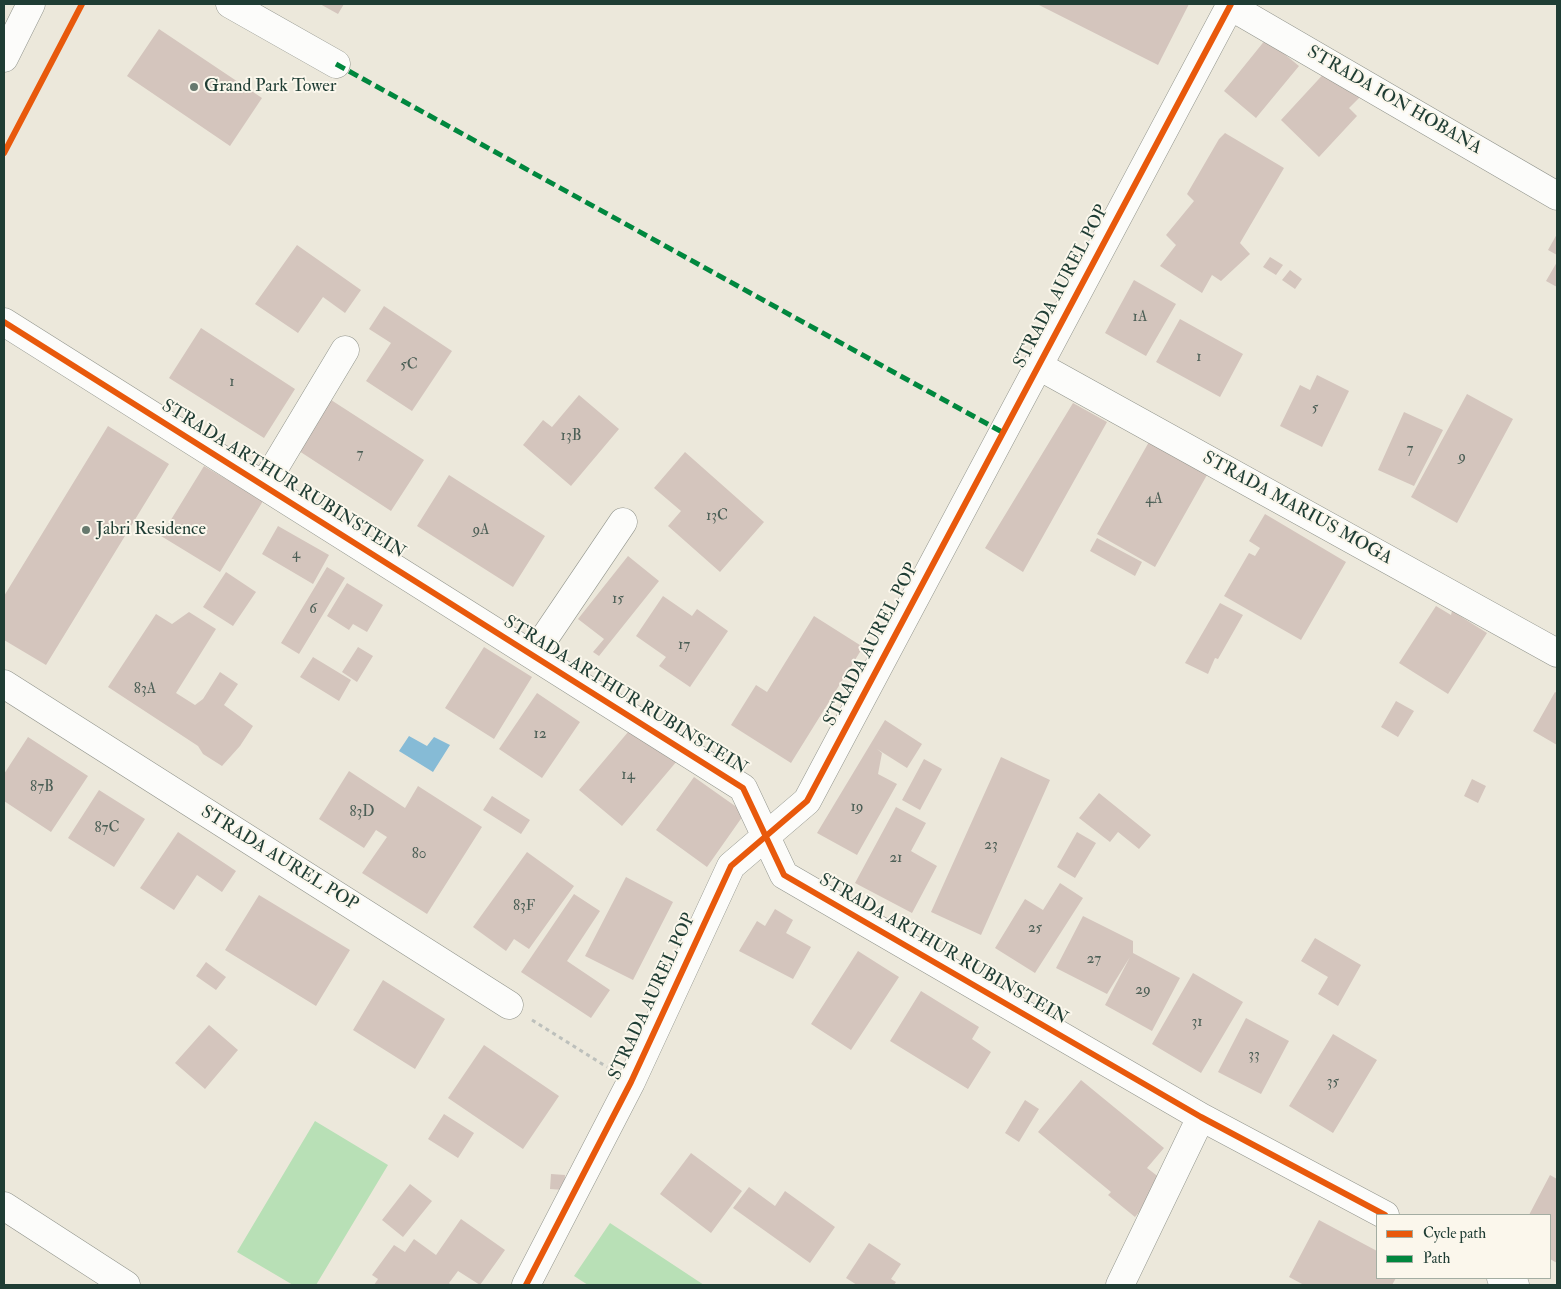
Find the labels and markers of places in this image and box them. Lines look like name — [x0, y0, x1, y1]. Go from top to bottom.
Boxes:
place label: Grand Park Tower — [204, 76, 336, 98]
marker: Grand Park Tower — [188, 81, 200, 93]
place label: Jabri Residence — [96, 519, 206, 541]
marker: Jabri Residence — [80, 524, 92, 536]

